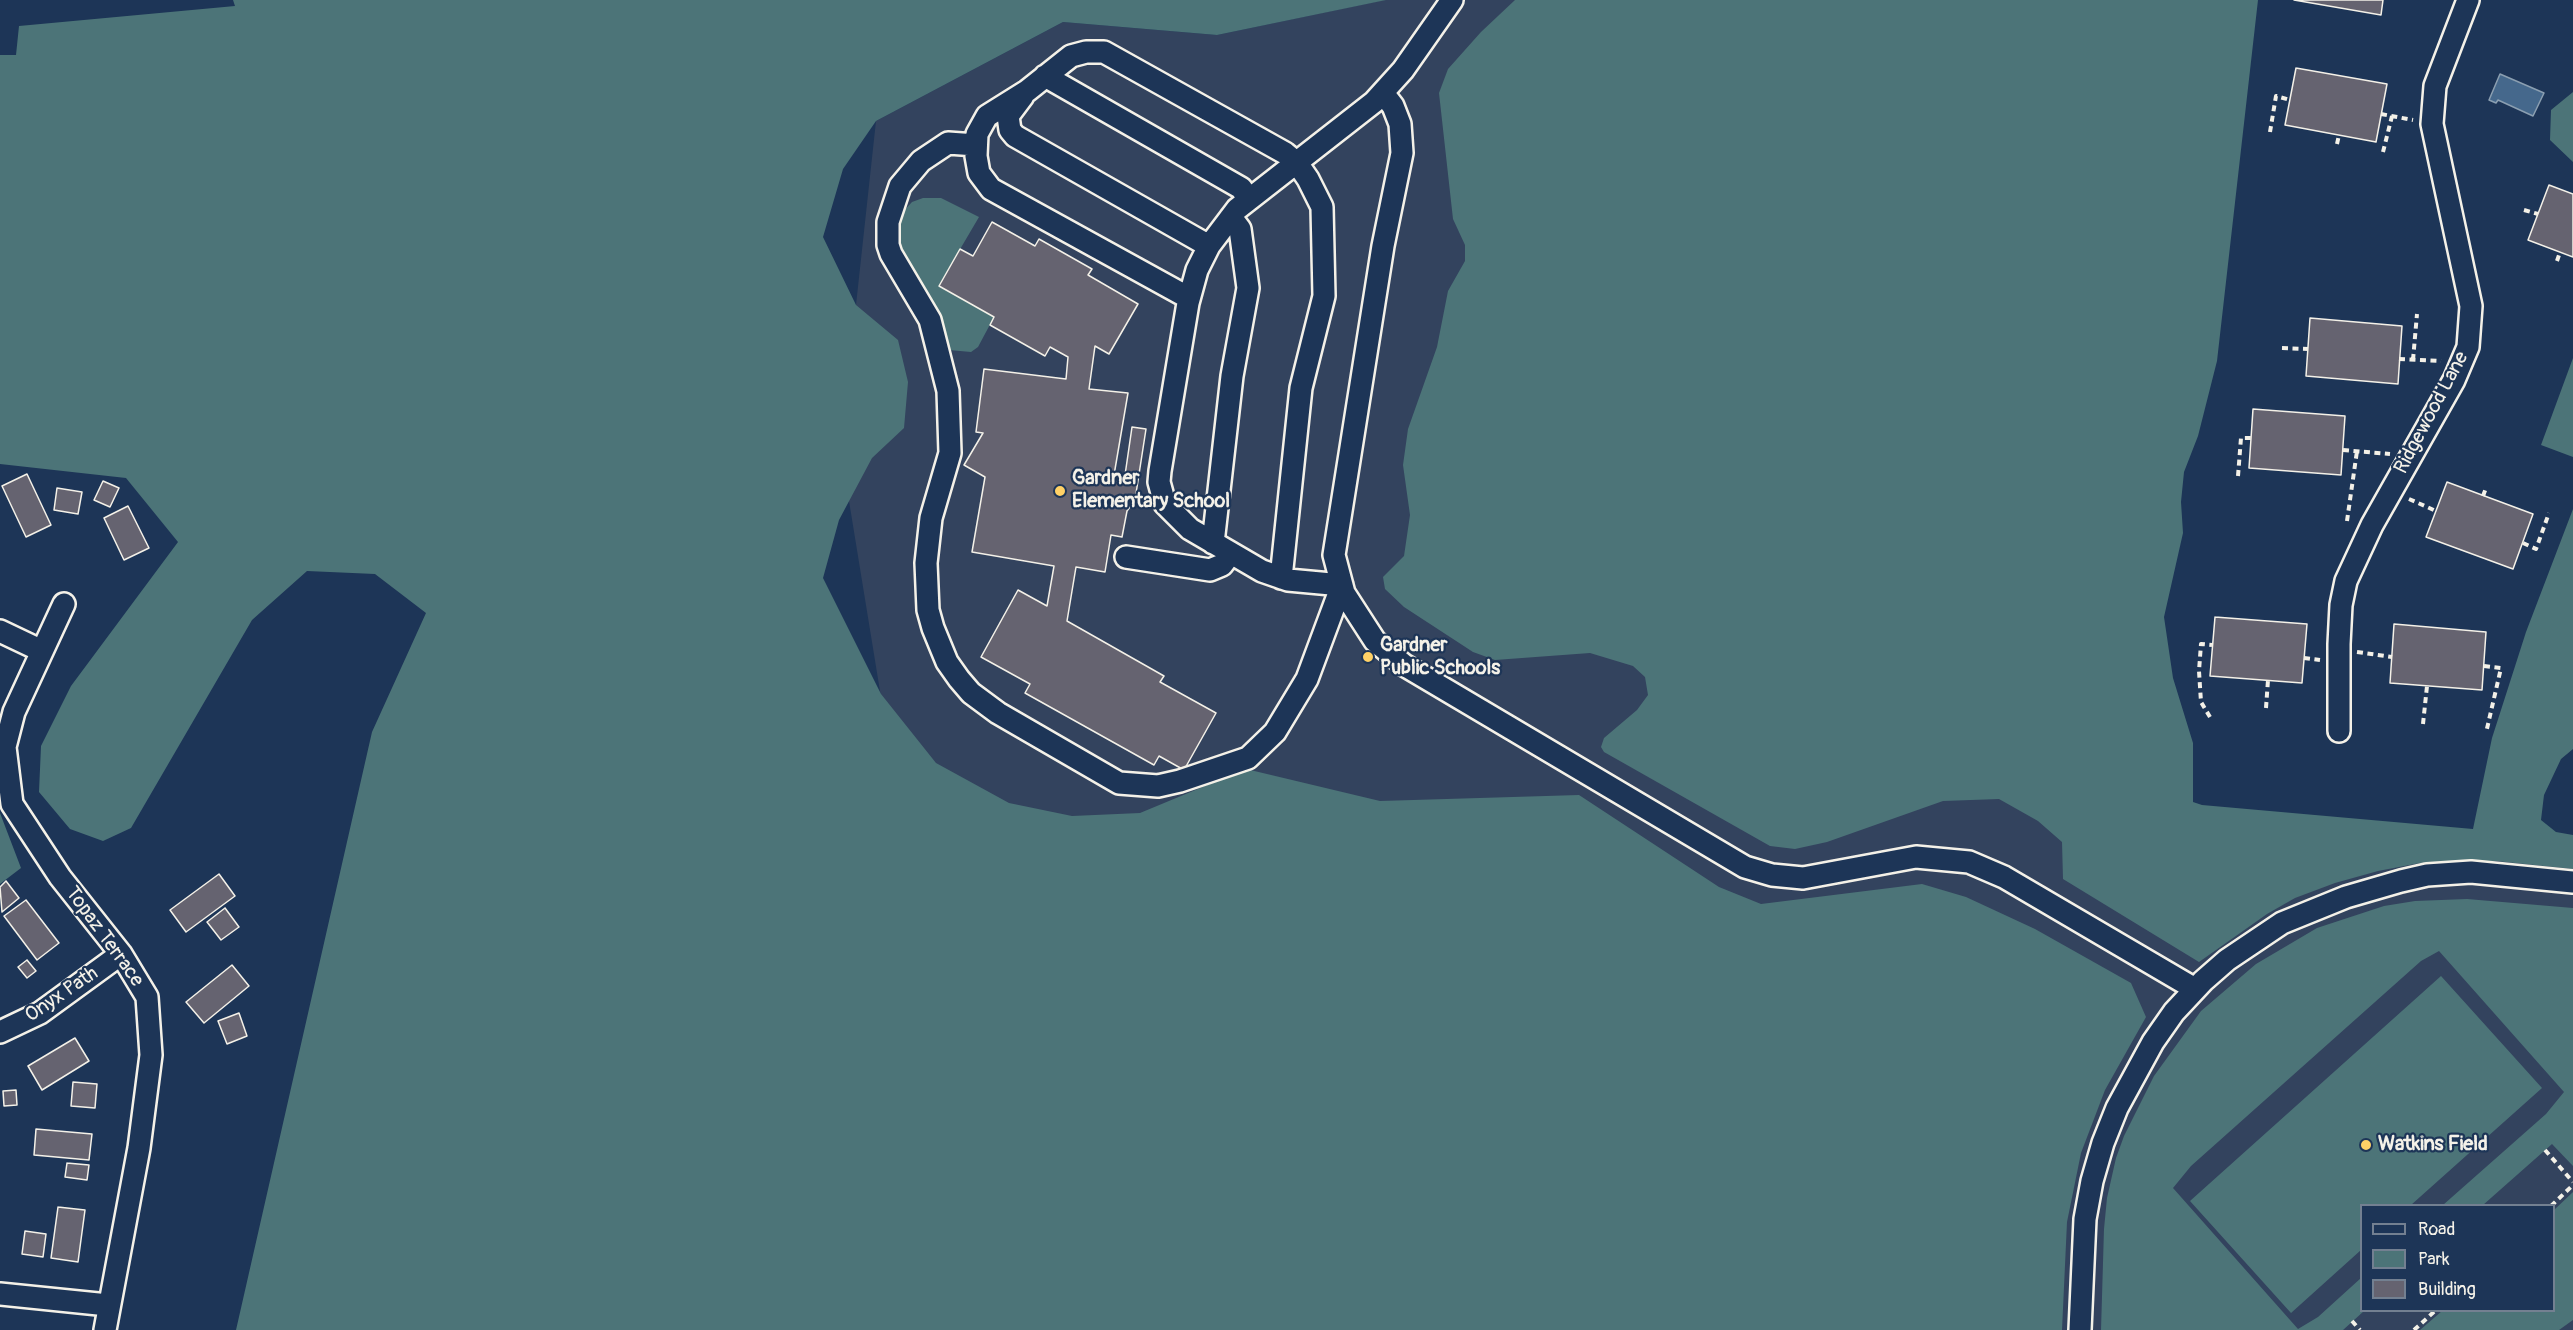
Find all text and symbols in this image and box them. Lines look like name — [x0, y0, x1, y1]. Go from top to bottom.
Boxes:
street label: Ridgewood Lane — [2390, 348, 2474, 478]
place label: Gardner Elementary School — [1072, 467, 1230, 514]
marker: Gardner Elementary School — [1053, 484, 1067, 498]
place label: Gardner Public Schools — [1380, 634, 1500, 681]
marker: Gardner Public Schools — [1361, 650, 1375, 664]
street label: Topaz Terrace — [60, 882, 148, 992]
street label: Onyx Path — [21, 962, 103, 1028]
place label: Watkins Field — [2378, 1133, 2488, 1157]
marker: Watkins Field — [2359, 1138, 2373, 1152]
legend — [2360, 1204, 2555, 1312]
text: Road — [2418, 1218, 2455, 1241]
text: Park — [2418, 1248, 2450, 1271]
text: Building — [2418, 1278, 2476, 1301]

